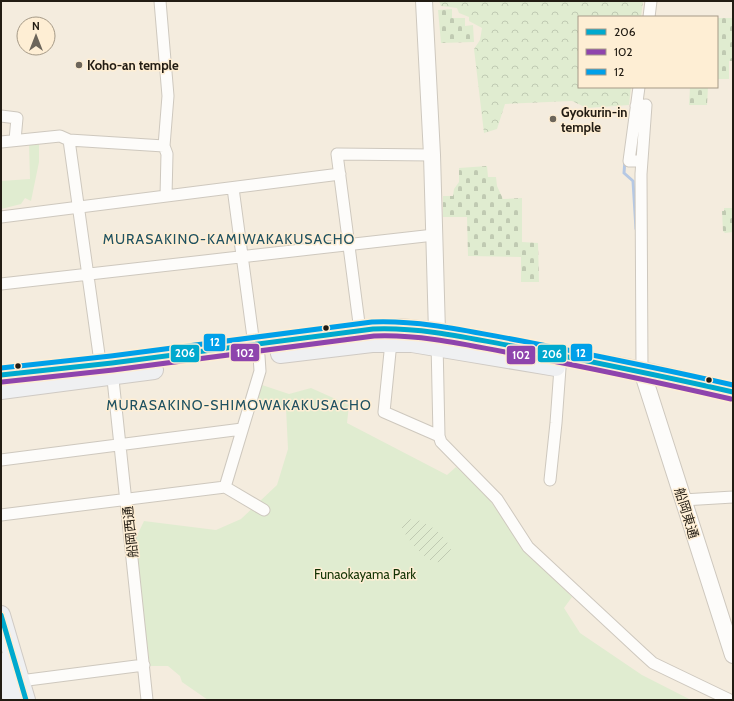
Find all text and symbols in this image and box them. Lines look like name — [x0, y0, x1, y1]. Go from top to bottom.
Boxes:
north arrow — [16, 16, 56, 56]
legend — [578, 16, 718, 88]
text: N — [32, 19, 40, 33]
text: 206 — [614, 24, 636, 39]
text: 102 — [614, 44, 633, 59]
place label: Koho-an temple — [87, 57, 179, 73]
marker: Koho-an temple — [74, 60, 84, 70]
text: 12 — [614, 64, 624, 79]
place label: Gyokurin-in temple — [561, 104, 628, 135]
marker: Gyokurin-in temple — [548, 114, 558, 124]
district label: MURASAKINO-KAMIWAKAKUSACHO — [103, 230, 355, 248]
unlabelled marker — [321, 323, 331, 333]
line badge: 12 — [203, 333, 226, 352]
text: 12 — [210, 335, 220, 349]
line badge: 102 — [230, 343, 260, 362]
line badge: 12 — [570, 343, 593, 362]
line badge: 206 — [170, 344, 200, 363]
line badge: 206 — [537, 344, 567, 363]
line badge: 102 — [506, 345, 536, 365]
text: 206 — [175, 346, 195, 360]
text: 102 — [236, 346, 254, 360]
text: 12 — [576, 346, 586, 360]
text: 206 — [542, 347, 562, 361]
text: 102 — [512, 348, 530, 362]
unlabelled marker — [13, 361, 23, 371]
unlabelled marker — [704, 375, 714, 385]
district label: MURASAKINO-SHIMOWAKAKUSACHO — [106, 396, 372, 414]
street label: 船岡東通 — [672, 486, 702, 540]
street label: 船岡西通 — [119, 505, 141, 559]
park label: Funaokayama Park — [314, 566, 416, 582]

